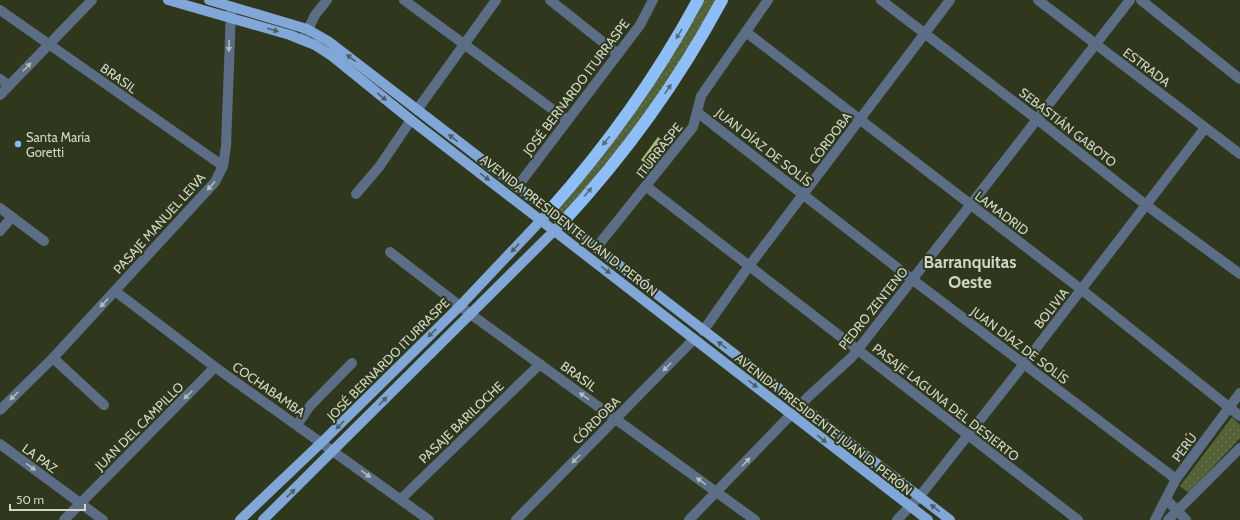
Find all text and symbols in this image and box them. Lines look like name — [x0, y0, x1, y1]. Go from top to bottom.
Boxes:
street label: JOSÉ BERNARDO ITURRASPE — [518, 15, 633, 159]
one-way arrow — [267, 27, 279, 33]
one-way arrow — [675, 28, 682, 40]
one-way arrow — [226, 40, 232, 53]
street label: ESTRADA — [1120, 44, 1174, 90]
one-way arrow — [345, 54, 356, 62]
street label: BRASIL — [98, 60, 141, 97]
one-way arrow — [22, 62, 32, 72]
street label: SEBASTIÁN GABOTO — [1016, 83, 1121, 170]
one-way arrow — [664, 84, 672, 95]
one-way arrow — [377, 92, 388, 101]
street label: JUAN DÍAZ DE SOLÍS — [712, 103, 816, 190]
street label: CÓRDOBA — [805, 109, 855, 167]
street label: ITURRASPE — [633, 119, 685, 181]
place label: Santa María Goretti — [26, 129, 91, 160]
one-way arrow — [448, 134, 458, 142]
one-way arrow — [601, 136, 610, 147]
marker: Santa María Goretti — [13, 139, 23, 149]
street label: AVENIDA PRESIDENTE JUAN D. PERÓN — [477, 151, 661, 299]
street label: PASAJE MANUEL LEIVA — [110, 169, 208, 277]
one-way arrow — [480, 172, 491, 181]
one-way arrow — [206, 181, 216, 191]
one-way arrow — [584, 187, 593, 197]
street label: LAMADRID — [972, 188, 1032, 238]
one-way arrow — [510, 243, 519, 253]
district label: Barranquitas Oeste — [924, 252, 1016, 292]
street label: PEDRO ZENTENO — [835, 263, 911, 353]
one-way arrow — [601, 266, 612, 274]
street label: BOLIVIA — [1030, 285, 1072, 331]
street label: JOSÉ BERNARDO ITURRASPE — [322, 294, 453, 424]
one-way arrow — [100, 297, 109, 308]
street label: JUAN DÍAZ DE SOLÍS — [967, 302, 1073, 387]
one-way arrow — [427, 328, 437, 338]
street label: PASAJE LAGUNA DEL DESIERTO — [869, 340, 1023, 464]
one-way arrow — [716, 341, 727, 349]
street label: AVENIDA PRESIDENTE JUAN D. PERÓN — [732, 350, 916, 498]
street label: BRASIL — [558, 357, 601, 395]
street label: COCHABAMBA — [230, 358, 308, 420]
one-way arrow — [662, 362, 672, 372]
street label: JUAN DEL CAMPILLO — [91, 378, 187, 474]
street label: PASAJE BARILOCHE — [415, 378, 507, 466]
one-way arrow — [747, 380, 758, 389]
one-way arrow — [183, 390, 193, 400]
one-way arrow — [9, 391, 19, 401]
one-way arrow — [579, 392, 590, 400]
street label: CÓRDOBA — [569, 393, 623, 447]
one-way arrow — [378, 396, 388, 406]
one-way arrow — [335, 420, 345, 430]
street label: PERÚ — [1167, 429, 1200, 465]
one-way arrow — [817, 434, 828, 443]
street label: LA PAZ — [19, 440, 61, 477]
one-way arrow — [571, 455, 581, 464]
one-way arrow — [741, 457, 751, 467]
one-way arrow — [26, 463, 37, 472]
one-way arrow — [360, 470, 371, 478]
one-way arrow — [696, 477, 706, 485]
scale bar — [10, 486, 85, 512]
one-way arrow — [286, 488, 296, 498]
text: 50 m — [16, 492, 44, 507]
one-way arrow — [930, 504, 941, 512]

